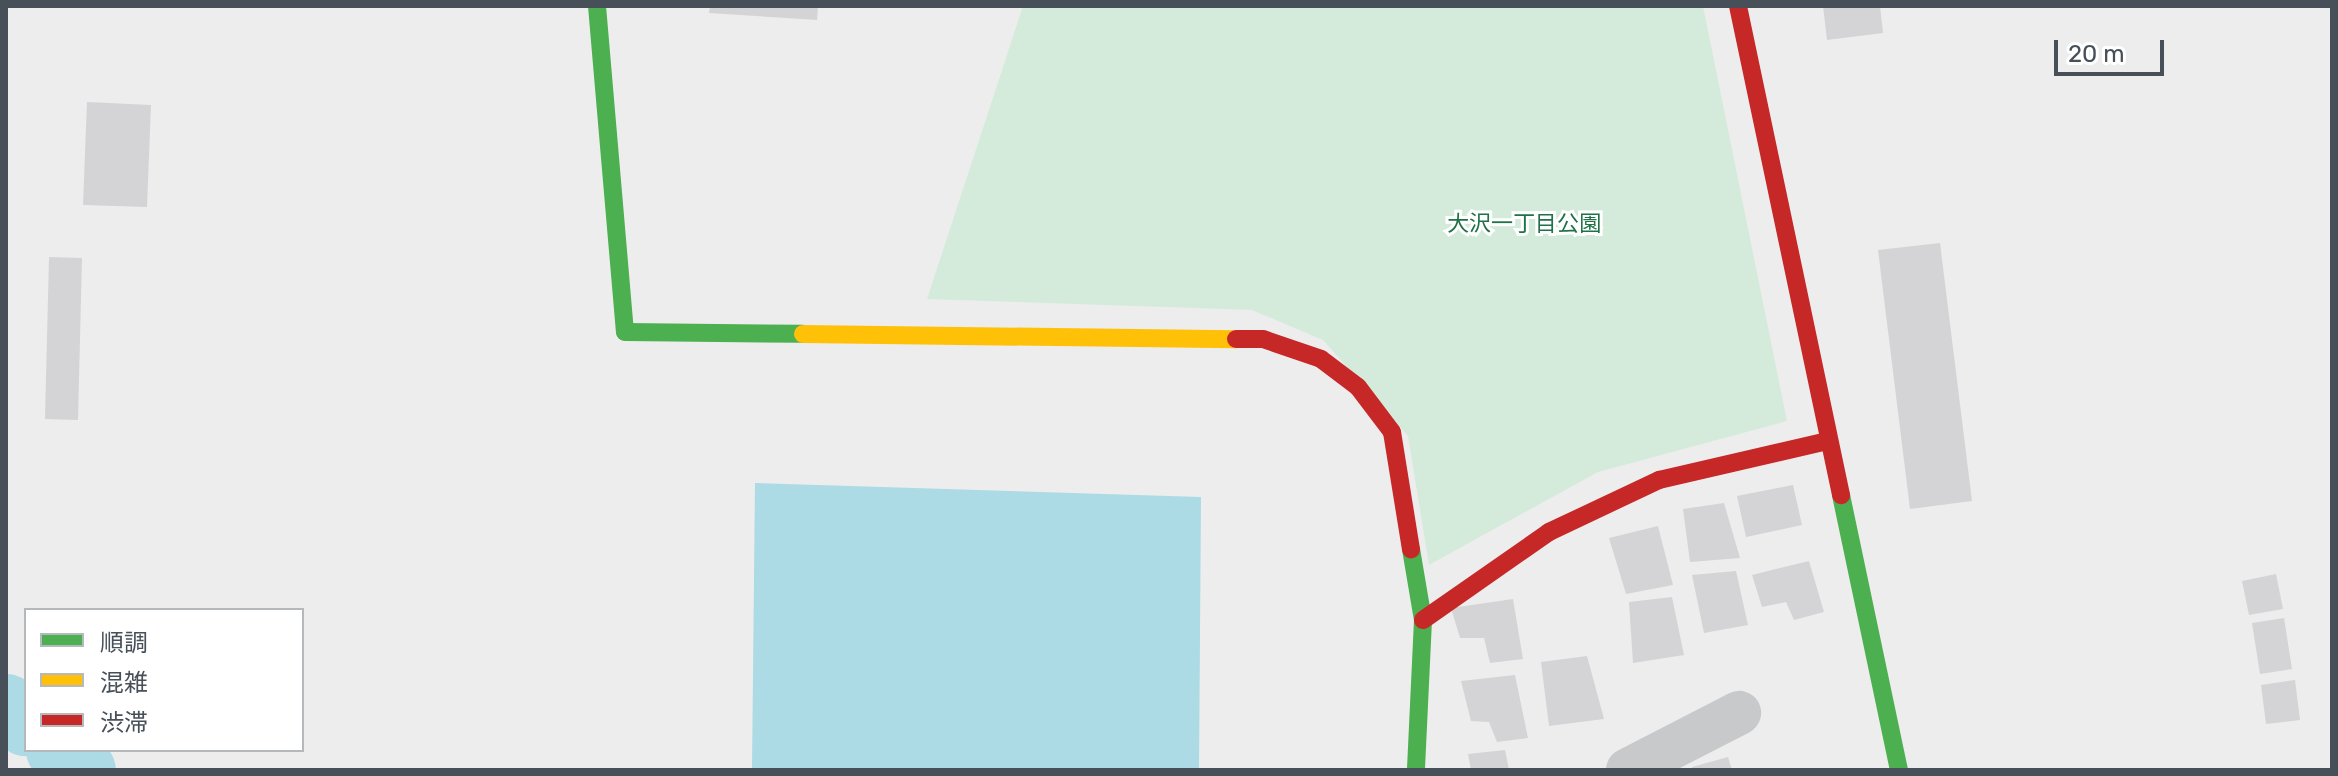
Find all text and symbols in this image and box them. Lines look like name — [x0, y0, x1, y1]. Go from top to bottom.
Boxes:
scale bar — [2058, 24, 2168, 74]
text: 20 m — [2068, 40, 2125, 68]
park label: 大沢一丁目公園 — [1447, 211, 1601, 237]
legend — [24, 608, 304, 752]
text: 順調 — [100, 629, 148, 657]
text: 混雑 — [100, 669, 148, 697]
text: 渋滞 — [100, 709, 148, 737]

